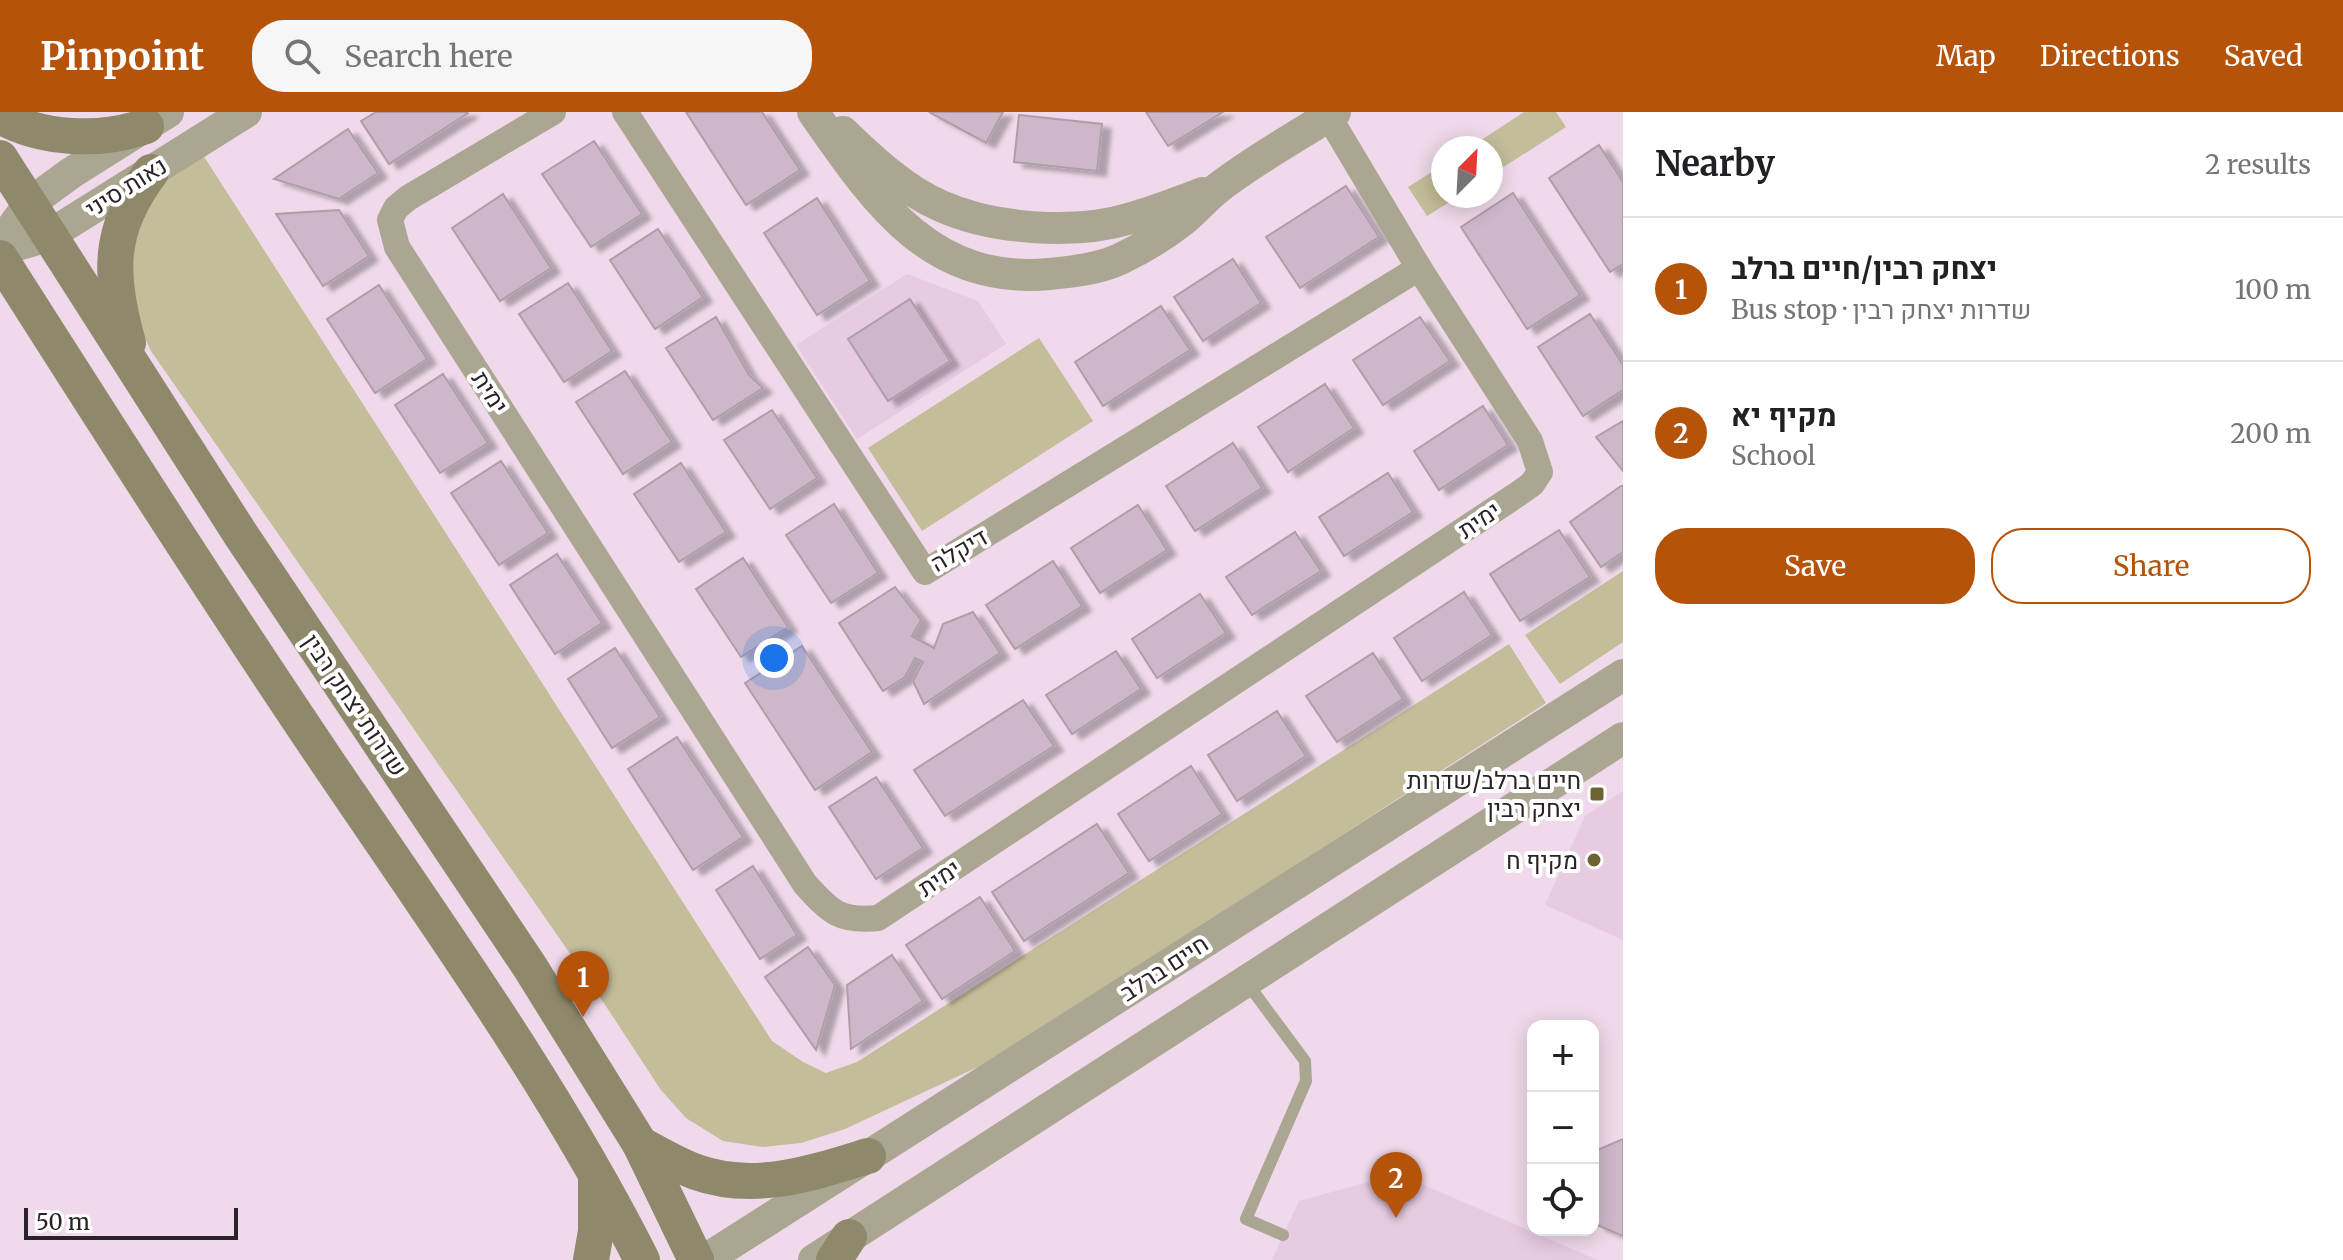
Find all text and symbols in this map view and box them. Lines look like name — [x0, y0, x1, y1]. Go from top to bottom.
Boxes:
search box — [252, 20, 812, 92]
text: Pinpoint — [40, 33, 204, 80]
icon: search — [280, 34, 324, 78]
text: Search here — [344, 37, 513, 75]
text: Map — [1936, 38, 1996, 74]
text: Directions — [2040, 38, 2180, 74]
text: Saved — [2224, 38, 2303, 74]
north arrow — [1431, 136, 1503, 208]
text: Nearby — [1655, 143, 1775, 185]
text: 2 results — [2205, 148, 2311, 181]
street label: נאות סיני — [79, 150, 173, 224]
text: יצחק רבין/חיים ברלב — [1731, 249, 1997, 287]
text: 1 — [1675, 273, 1687, 306]
text: 100 m — [2235, 273, 2311, 306]
text: Bus stop · שדרות יצחק רבין — [1731, 293, 2031, 326]
street label: ימית — [465, 365, 515, 419]
text: מקיף יא — [1731, 396, 1837, 434]
text: 2 — [1673, 417, 1689, 450]
text: 200 m — [2230, 417, 2311, 450]
text: School — [1731, 439, 1816, 472]
street label: ימית — [1452, 495, 1506, 545]
street label: דיקלה — [925, 521, 993, 579]
button: Save — [1655, 528, 1975, 604]
button: Share — [1991, 528, 2311, 604]
street label: שדרות יצחק רבין — [296, 628, 414, 782]
your location — [754, 638, 794, 678]
place label: חיים ברלב/שדרות יצחק רבין — [1407, 765, 1581, 824]
marker: חיים ברלב/שדרות יצחק רבין — [1588, 785, 1606, 803]
place label: מקיף ח — [1506, 845, 1578, 876]
marker: מקיף ח — [1585, 851, 1603, 869]
street label: ימית — [912, 853, 966, 903]
street label: חיים ברלב — [1114, 928, 1214, 1008]
pin: 1 — [557, 951, 609, 1017]
map controls — [1527, 1020, 1599, 1236]
button: + — [1527, 1020, 1599, 1092]
button: − — [1527, 1092, 1599, 1164]
pin: 2 — [1370, 1152, 1422, 1218]
button: locate — [1527, 1164, 1599, 1236]
scale bar — [24, 1204, 238, 1240]
text: 50 m — [36, 1208, 90, 1236]

